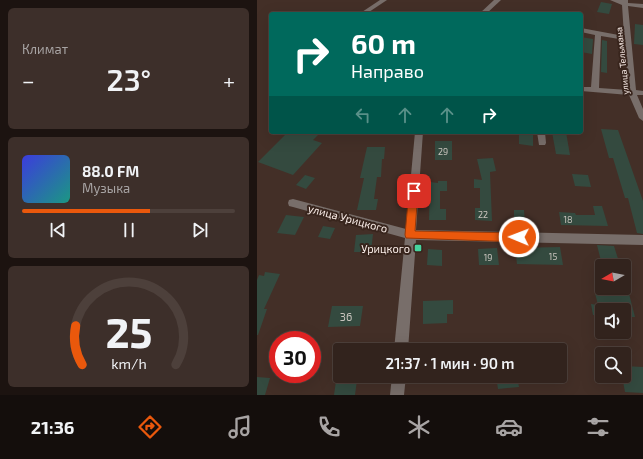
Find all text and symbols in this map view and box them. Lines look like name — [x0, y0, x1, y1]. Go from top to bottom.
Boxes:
text: 60 m — [351, 26, 416, 60]
street label: улица Тельмана — [613, 27, 632, 95]
icon: right — [285, 28, 337, 80]
text: Климат — [22, 41, 68, 57]
text: Направо — [351, 60, 424, 82]
text: 23° — [107, 61, 151, 97]
text: − — [22, 67, 35, 93]
text: + — [223, 67, 235, 93]
icon: left — [352, 104, 374, 126]
icon: ahead — [394, 104, 416, 126]
icon: ahead — [436, 104, 458, 126]
icon: right — [478, 104, 500, 126]
house number: 29 — [438, 146, 448, 157]
text: 88.0 FM — [82, 162, 139, 180]
pin — [397, 174, 431, 208]
text: Музыка — [82, 180, 130, 196]
icon: arrive — [403, 180, 425, 202]
street label: улица Урицкого — [307, 201, 389, 236]
house number: 22 — [478, 209, 488, 220]
house number: 18 — [563, 214, 573, 225]
position arrow — [498, 216, 540, 258]
icon: previous — [47, 219, 69, 241]
icon: pause — [118, 219, 140, 241]
icon: next — [189, 219, 211, 241]
place label: Урицкого — [361, 242, 410, 255]
marker: Урицкого — [413, 243, 423, 253]
house number: 15 — [549, 251, 557, 262]
house number: 19 — [484, 252, 492, 263]
north arrow — [595, 259, 631, 295]
map controls — [595, 259, 631, 383]
button: sound — [595, 303, 631, 339]
text: 25 — [105, 305, 152, 355]
house number: 36 — [340, 310, 352, 323]
speed limit sign: 30 — [269, 331, 321, 383]
button: search — [595, 347, 631, 383]
text: km/h — [111, 354, 146, 371]
text: 21:37 · 1 мин · 90 m — [386, 354, 514, 372]
icon: directions — [136, 413, 164, 441]
icon: music — [226, 413, 254, 441]
icon: phone — [315, 413, 343, 441]
icon: climate — [405, 413, 433, 441]
icon: car — [495, 413, 523, 441]
icon: filters — [584, 413, 612, 441]
text: 21:36 — [31, 416, 74, 438]

